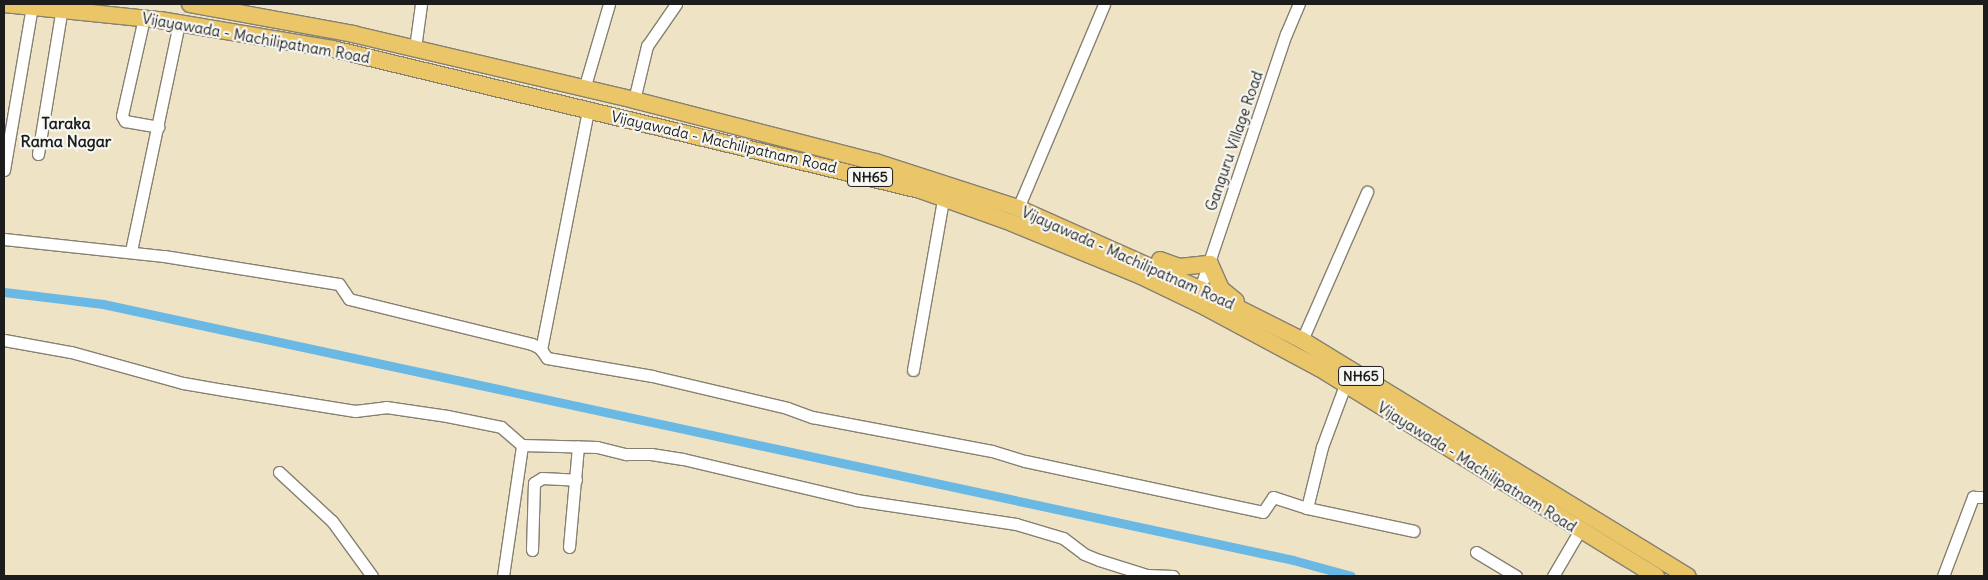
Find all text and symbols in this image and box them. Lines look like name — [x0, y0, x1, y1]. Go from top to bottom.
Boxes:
street label: Vijayawada - Machilipatnam Road — [141, 9, 371, 67]
street label: Ganguru Village Road — [1202, 69, 1266, 213]
street label: Vijayawada - Machilipatnam Road — [609, 107, 839, 177]
district label: Taraka Rama Nagar — [21, 113, 111, 151]
road number: NH65 — [846, 166, 894, 188]
street label: Vijayawada - Machilipatnam Road — [1019, 203, 1237, 313]
road number: NH65 — [1337, 364, 1385, 388]
street label: Vijayawada - Machilipatnam Road — [1374, 398, 1580, 536]

